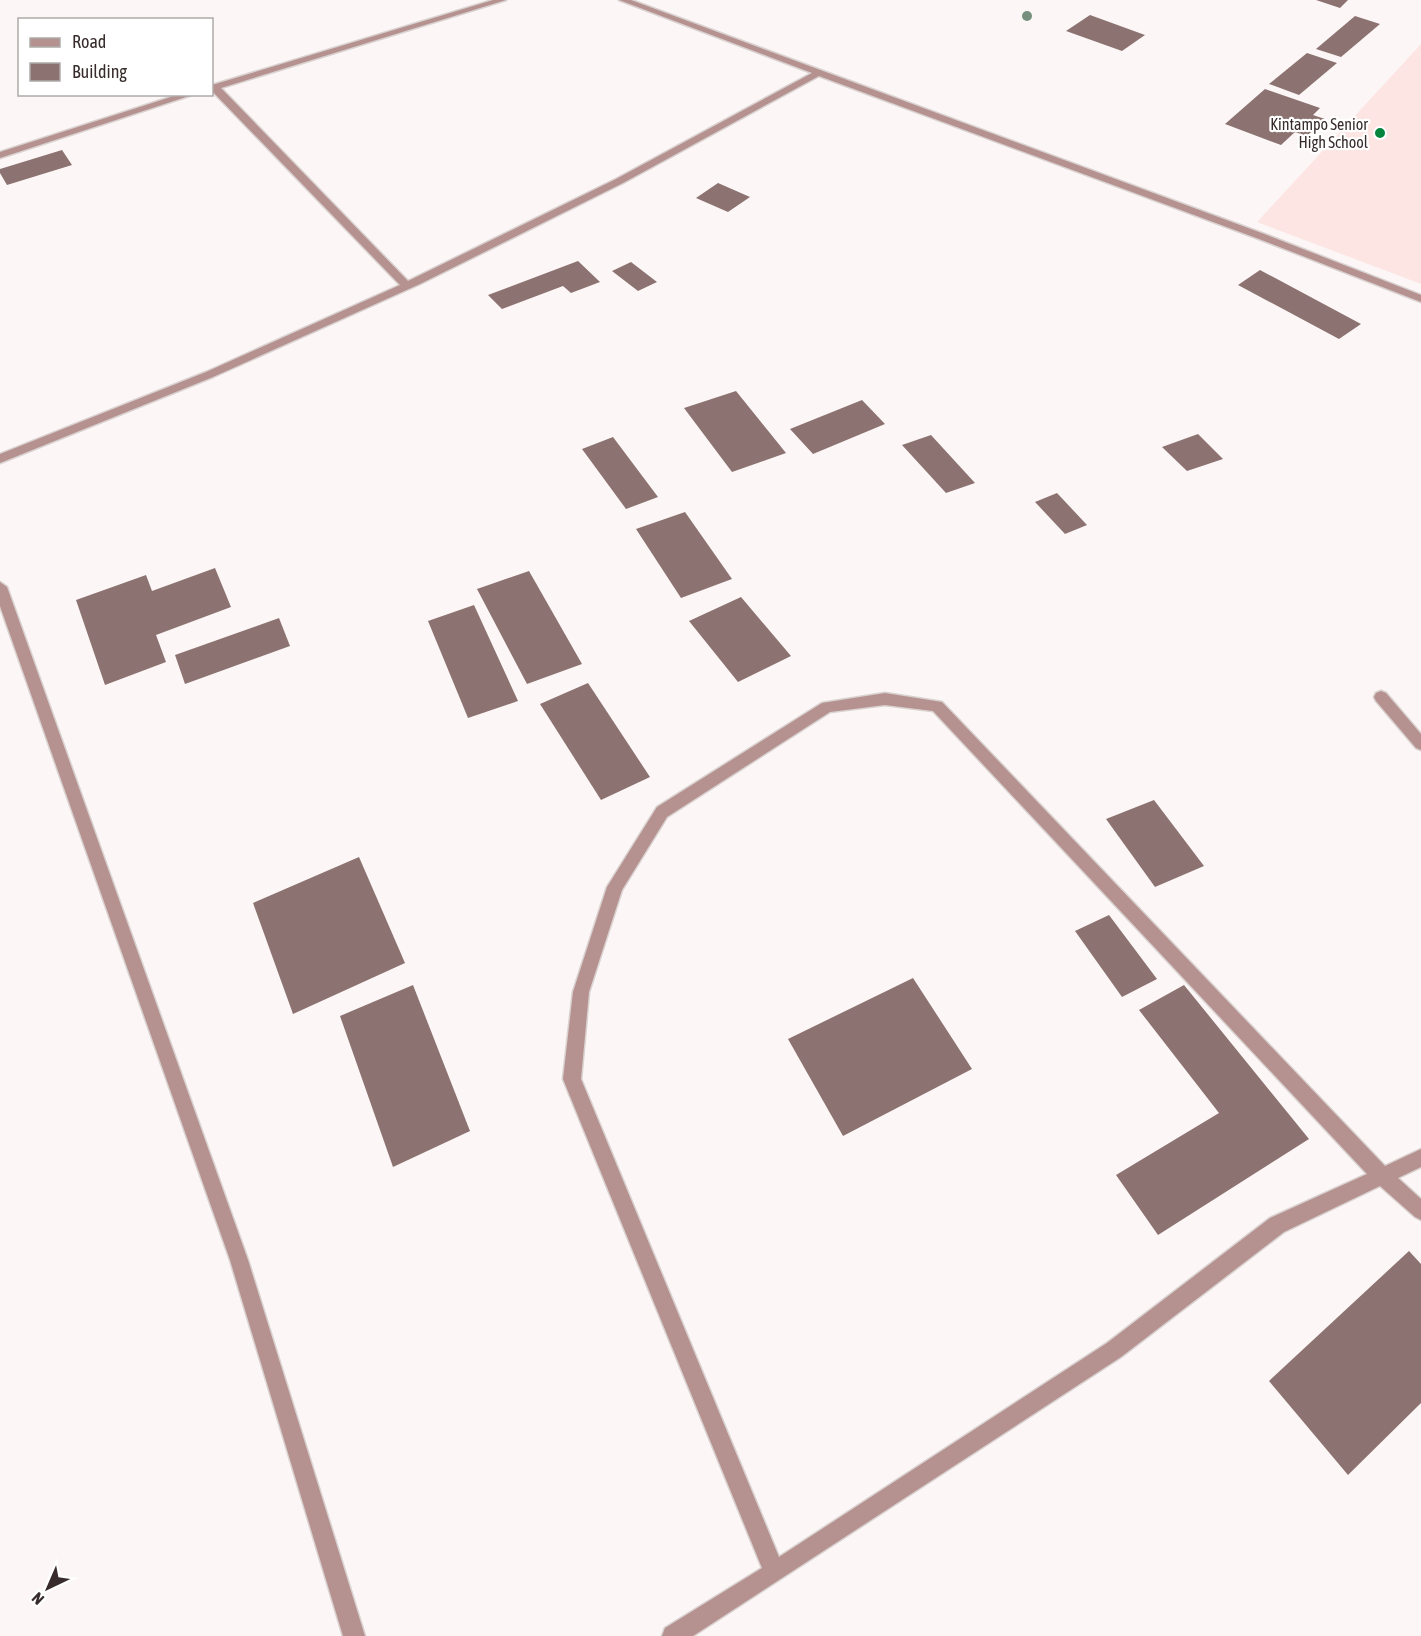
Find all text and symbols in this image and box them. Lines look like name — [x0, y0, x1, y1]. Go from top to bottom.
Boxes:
legend — [18, 18, 213, 96]
text: Road — [72, 31, 106, 52]
text: Building — [72, 61, 127, 82]
place label: Kintampo Senior High School — [1270, 115, 1369, 152]
marker: Kintampo Senior High School — [1373, 126, 1387, 140]
north arrow — [18, 1558, 78, 1618]
text: N — [28, 1589, 47, 1609]

